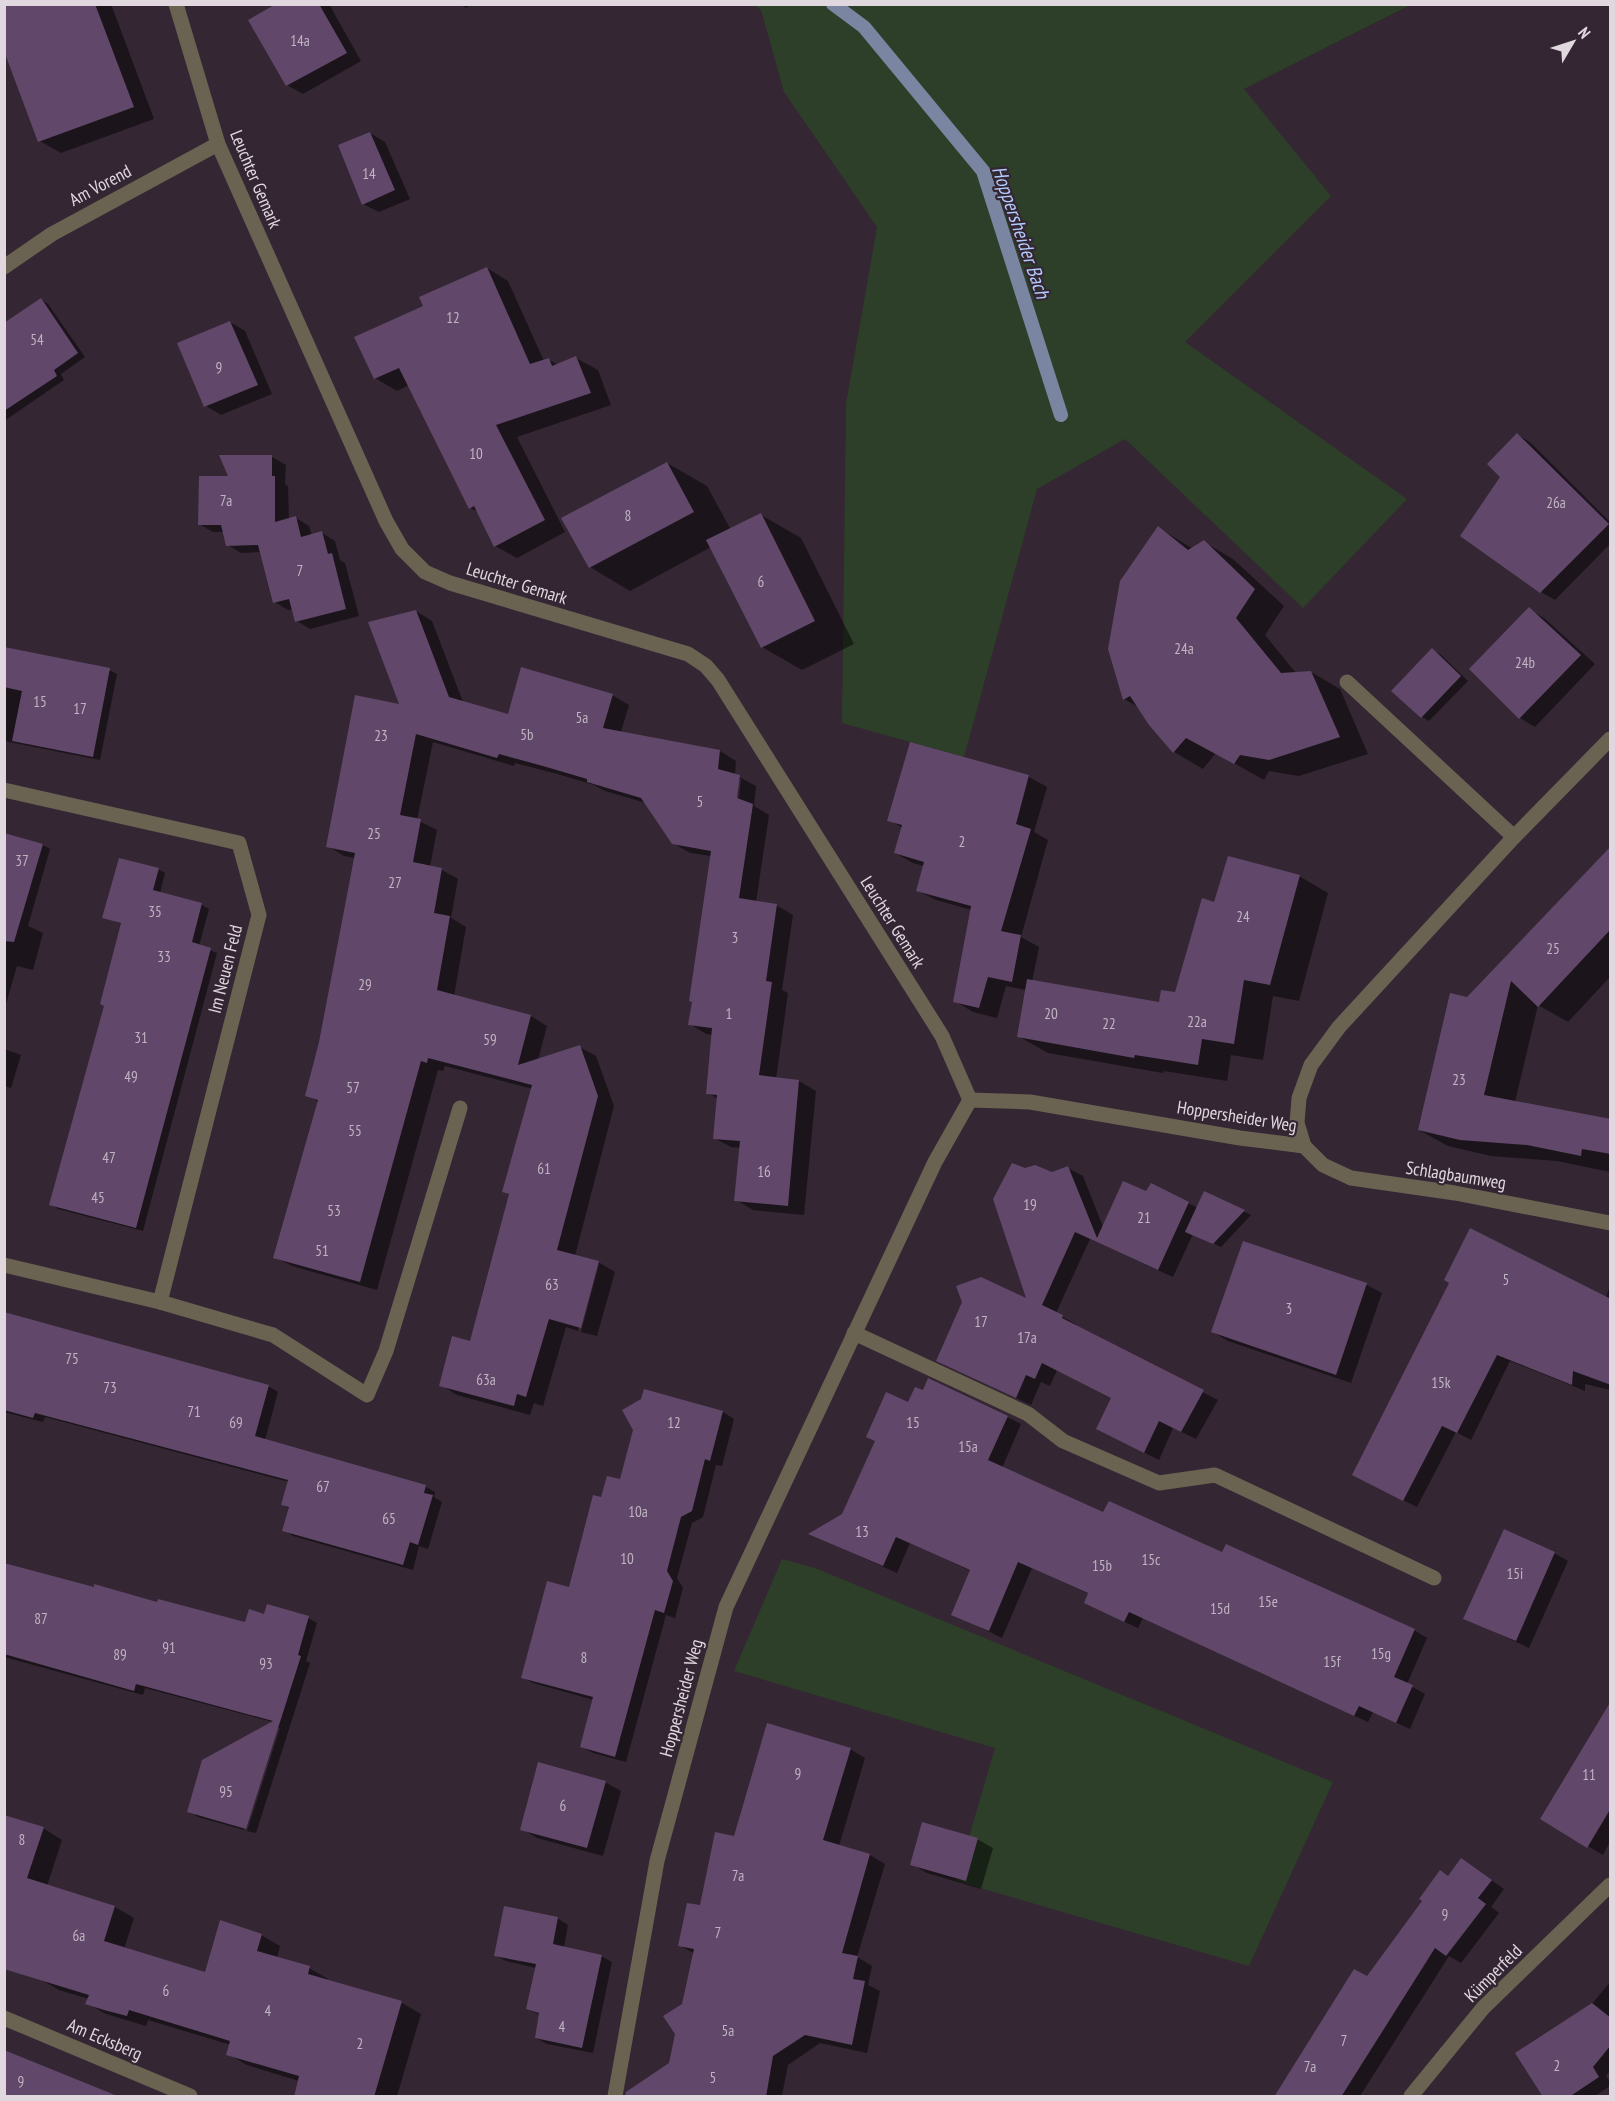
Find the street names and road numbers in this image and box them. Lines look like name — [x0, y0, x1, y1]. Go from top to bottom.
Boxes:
street label: Leuchter Gemark — [225, 126, 287, 232]
street label: Am Vorend — [65, 159, 135, 211]
street label: Leuchter Gemark — [464, 557, 570, 609]
street label: Leuchter Gemark — [856, 872, 930, 972]
street label: Im Neuen Feld — [203, 922, 247, 1016]
street label: Hoppersheider Weg — [1175, 1095, 1299, 1137]
street label: Schlagbaumweg — [1404, 1156, 1508, 1194]
street label: Hoppersheider Weg — [654, 1637, 708, 1759]
street label: Kümperfeld — [1459, 1939, 1527, 2007]
street label: Am Ecksberg — [64, 2013, 146, 2065]

